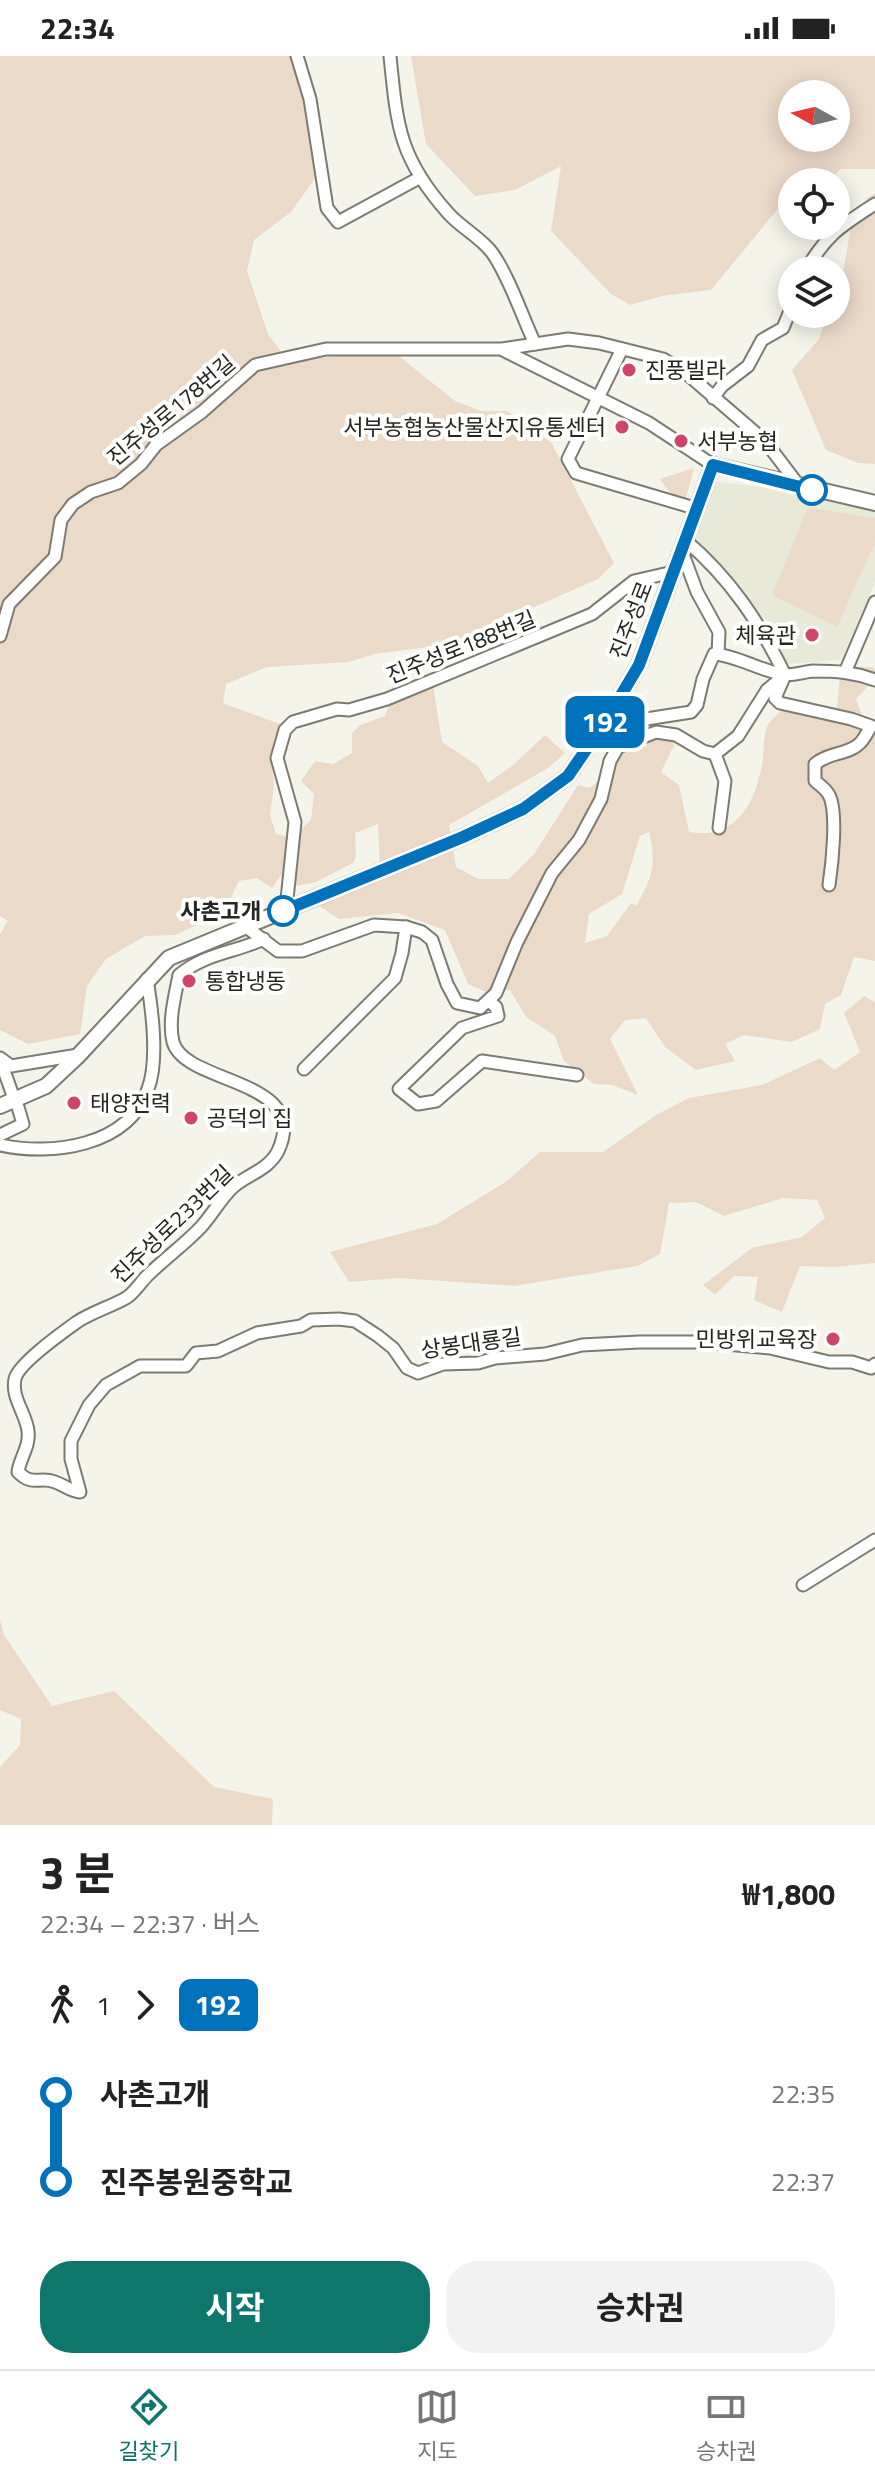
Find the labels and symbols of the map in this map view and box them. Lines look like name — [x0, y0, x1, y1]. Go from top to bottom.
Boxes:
north arrow — [778, 80, 850, 152]
street label: 진주성로178번길 — [99, 346, 243, 474]
place label: 진풍빌라 — [645, 353, 726, 387]
marker: 진풍빌라 — [620, 361, 638, 379]
place label: 서부농협농산물산지유통센터 — [343, 410, 606, 444]
marker: 서부농협농산물산지유통센터 — [613, 418, 631, 436]
place label: 서부농협 — [697, 424, 778, 458]
marker: 서부농협 — [672, 432, 690, 450]
unlabelled marker — [797, 475, 827, 505]
street label: 진주성로 — [601, 576, 661, 664]
street label: 진주성로188번길 — [381, 602, 541, 692]
place label: 체육관 — [735, 618, 796, 652]
marker: 체육관 — [803, 626, 821, 644]
line badge: 192 — [559, 696, 651, 748]
place label: 사촌고개 — [180, 894, 261, 928]
marker: 사촌고개 — [268, 896, 298, 926]
place label: 통합냉동 — [205, 964, 286, 998]
marker: 통합냉동 — [180, 972, 198, 990]
place label: 태양전력 — [90, 1086, 171, 1120]
marker: 태양전력 — [65, 1094, 83, 1112]
place label: 공덕의 집 — [207, 1101, 293, 1135]
marker: 공덕의 집 — [182, 1109, 200, 1127]
street label: 진주성로233번길 — [103, 1157, 241, 1291]
street label: 상봉대룡길 — [419, 1319, 523, 1367]
place label: 민방위교육장 — [696, 1322, 817, 1356]
marker: 민방위교육장 — [824, 1330, 842, 1348]

